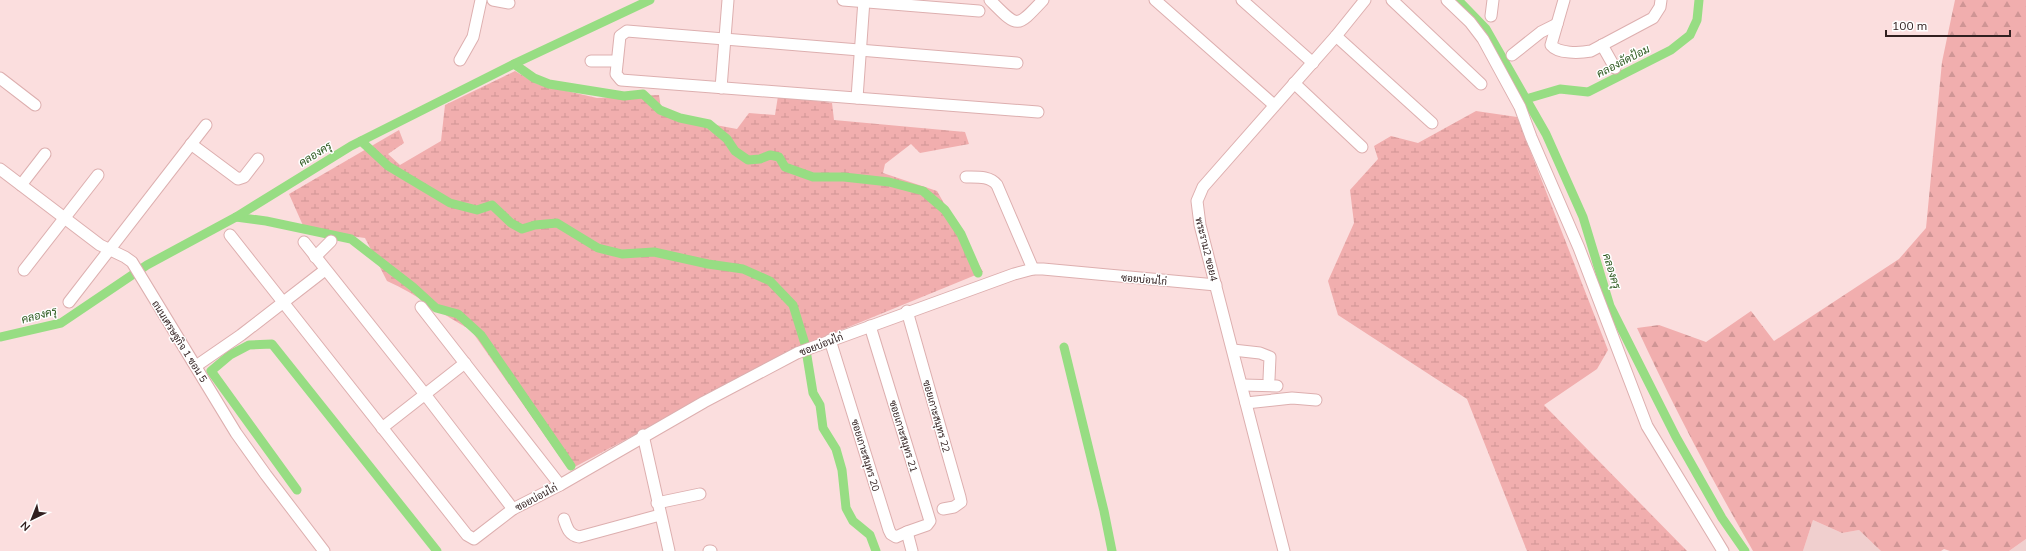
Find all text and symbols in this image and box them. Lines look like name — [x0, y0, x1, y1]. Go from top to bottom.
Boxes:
scale bar — [1886, 12, 2010, 38]
text: 100 m — [1892, 18, 1927, 33]
water label: คลองลัดป้อม — [1594, 42, 1652, 80]
water label: คลองครุ — [296, 138, 336, 171]
street label: พระราม2 ซอย4 — [1192, 216, 1221, 283]
water label: คลองครุ — [1598, 252, 1624, 292]
street label: ซอยบ่อนไก่ — [1120, 271, 1168, 288]
street label: ถนนเศรษฐกิจ 1 ซอน 5 — [148, 298, 210, 385]
water label: คลองครุ — [20, 303, 60, 328]
street label: ซอยบ่อนไก่ — [797, 330, 845, 359]
street label: ซอยเกาะสมุทร 22 — [919, 378, 953, 454]
street label: ซอยเกาะสมุทร 21 — [885, 398, 921, 474]
street label: ซอยเกาะสมุทร 20 — [847, 417, 883, 493]
street label: ซอยบ่อนไก่ — [513, 481, 560, 514]
north arrow — [12, 499, 52, 539]
text: N — [17, 518, 33, 534]

